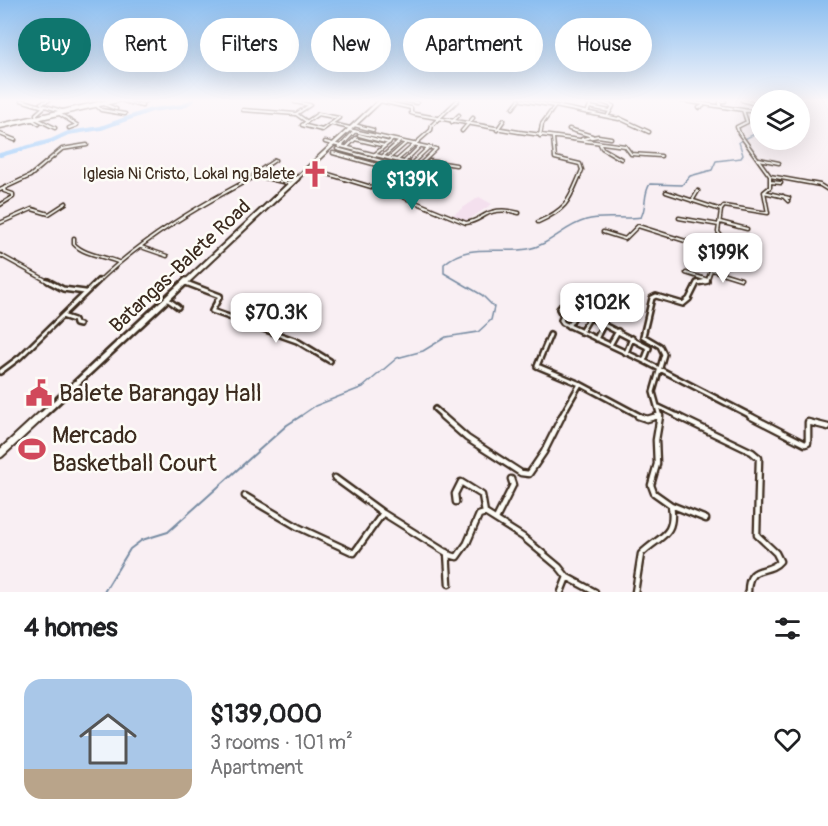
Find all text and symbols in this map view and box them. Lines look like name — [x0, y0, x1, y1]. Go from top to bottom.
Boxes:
chip: Buy — [18, 18, 91, 72]
chip: Rent — [103, 18, 188, 72]
chip: Filters — [200, 18, 299, 72]
chip: New — [311, 18, 391, 72]
chip: Apartment — [403, 18, 543, 72]
chip: House — [555, 18, 652, 72]
map controls — [750, 90, 810, 150]
button: layers — [750, 90, 810, 150]
church icon: Iglesia Ni Cristo, Lokal ng Balete — [300, 159, 330, 189]
pin: $139K — [370, 160, 454, 211]
place label: Iglesia Ni Cristo, Lokal ng Balete — [82, 164, 295, 184]
text: $139K — [386, 167, 438, 192]
street label: Batangas-Balete Road — [104, 194, 256, 338]
pin: $199K — [681, 233, 765, 284]
text: $199K — [697, 240, 749, 265]
pin: $102K — [560, 283, 644, 334]
text: $102K — [574, 290, 630, 315]
pin: $70.3K — [227, 293, 325, 344]
text: $70.3K — [245, 300, 307, 325]
public building icon: Balete Barangay Hall — [24, 378, 54, 408]
place label: Balete Barangay Hall — [59, 379, 262, 408]
place label: Mercado Basketball Court — [52, 421, 217, 478]
sports icon: Mercado Basketball Court — [17, 434, 47, 464]
text: 4 homes — [24, 612, 118, 644]
icon: filters — [771, 612, 804, 645]
text: $139,000 — [210, 698, 322, 730]
icon: home — [72, 703, 144, 775]
icon: heart — [771, 723, 804, 756]
text: 3 rooms · 101 m² — [210, 730, 353, 755]
text: Apartment — [210, 755, 303, 780]

